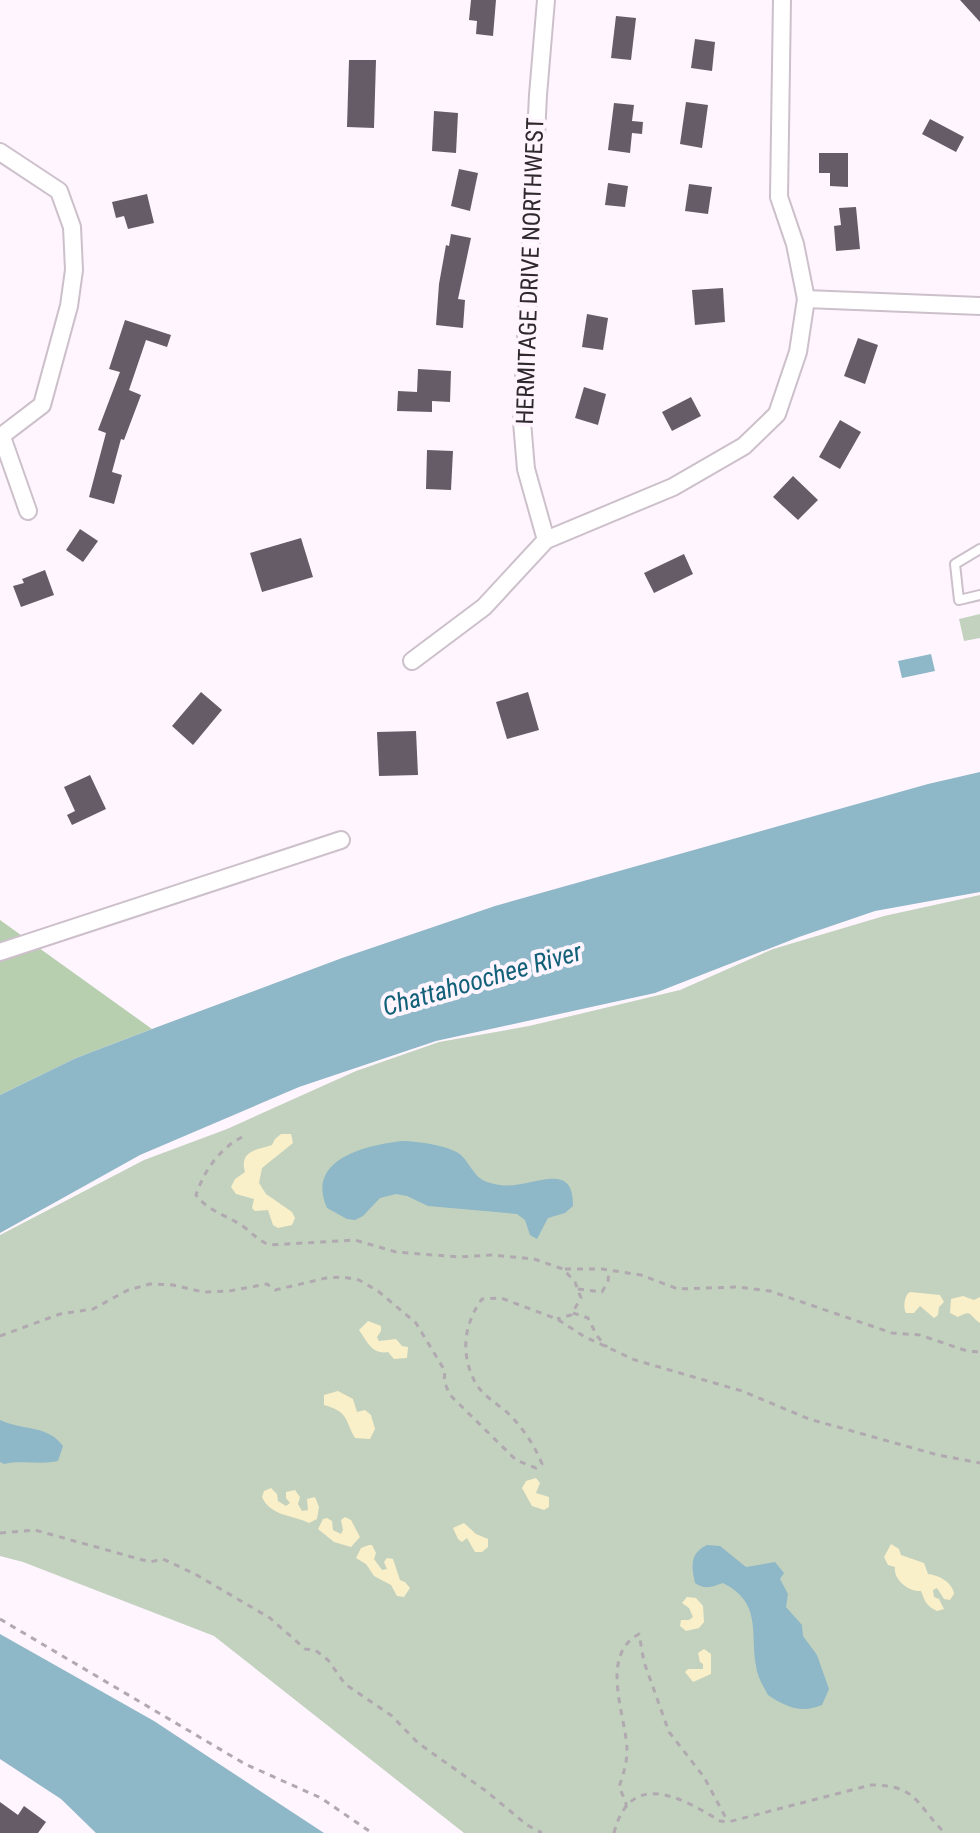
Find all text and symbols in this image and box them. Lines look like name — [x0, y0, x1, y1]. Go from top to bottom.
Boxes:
street label: HERMITAGE DRIVE NORTHWEST — [511, 117, 549, 425]
water label: Chattahoochee River — [379, 936, 586, 1022]

